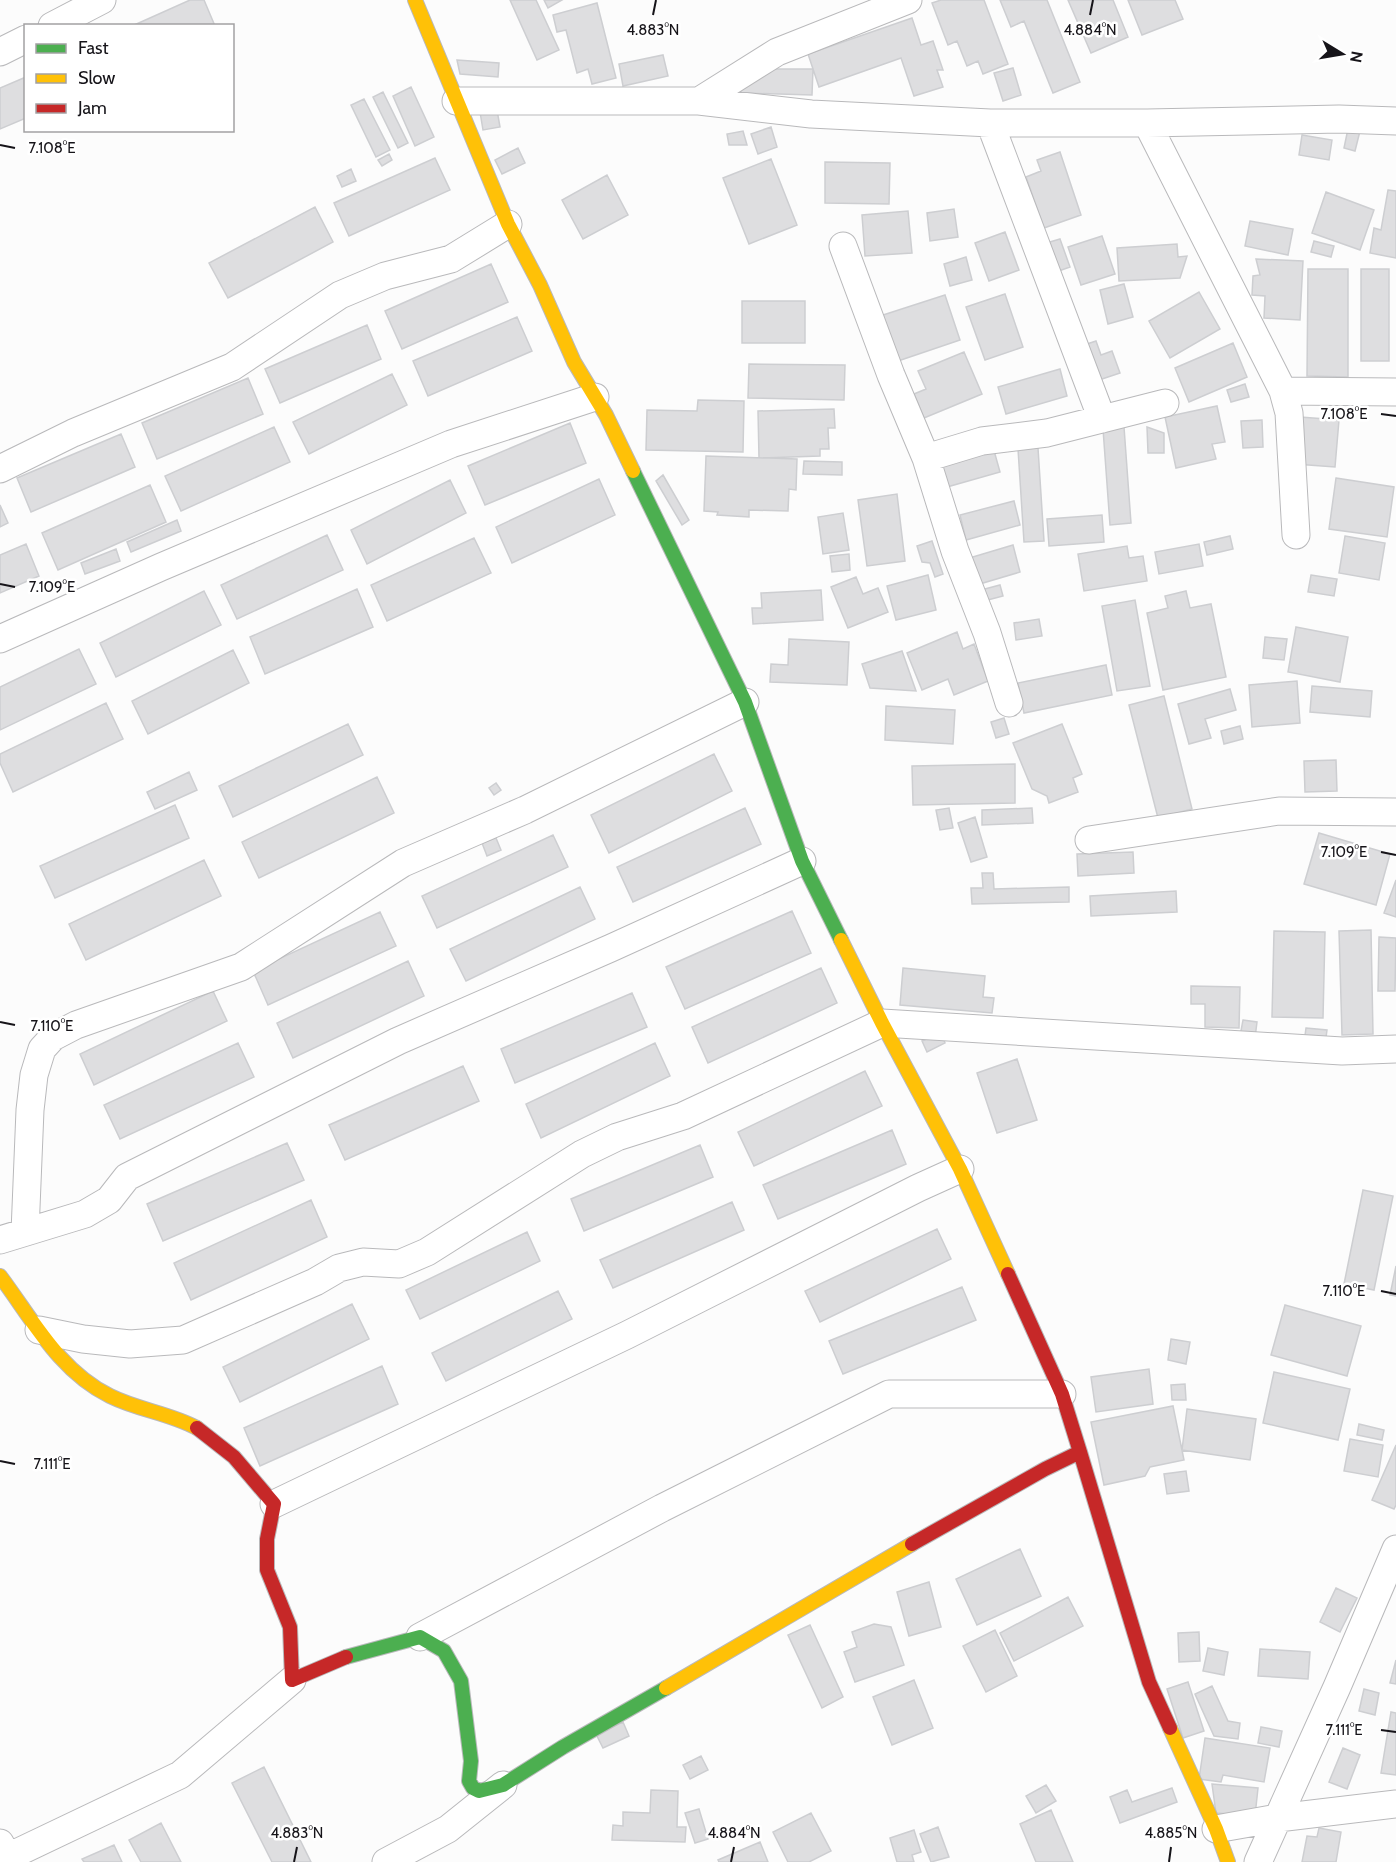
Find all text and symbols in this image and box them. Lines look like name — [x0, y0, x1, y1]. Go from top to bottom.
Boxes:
text: 4.883°N — [627, 21, 679, 39]
text: 4.884°N — [1063, 21, 1117, 39]
legend — [24, 24, 234, 132]
north arrow — [1312, 24, 1372, 84]
text: Fast — [78, 37, 109, 59]
text: N — [1346, 49, 1367, 64]
text: Slow — [78, 67, 115, 89]
text: Jam — [77, 97, 107, 119]
text: 7.108°E — [29, 139, 76, 157]
text: 7.108°E — [1321, 405, 1368, 423]
text: 7.109°E — [29, 578, 75, 596]
text: 7.109°E — [1321, 843, 1367, 861]
text: 7.110°E — [31, 1017, 73, 1035]
text: 7.110°E — [1323, 1282, 1365, 1300]
text: 7.111°E — [33, 1455, 71, 1473]
text: 7.111°E — [1325, 1721, 1363, 1739]
text: 4.883°N — [271, 1824, 323, 1842]
text: 4.884°N — [707, 1824, 761, 1842]
text: 4.885°N — [1145, 1824, 1197, 1842]

